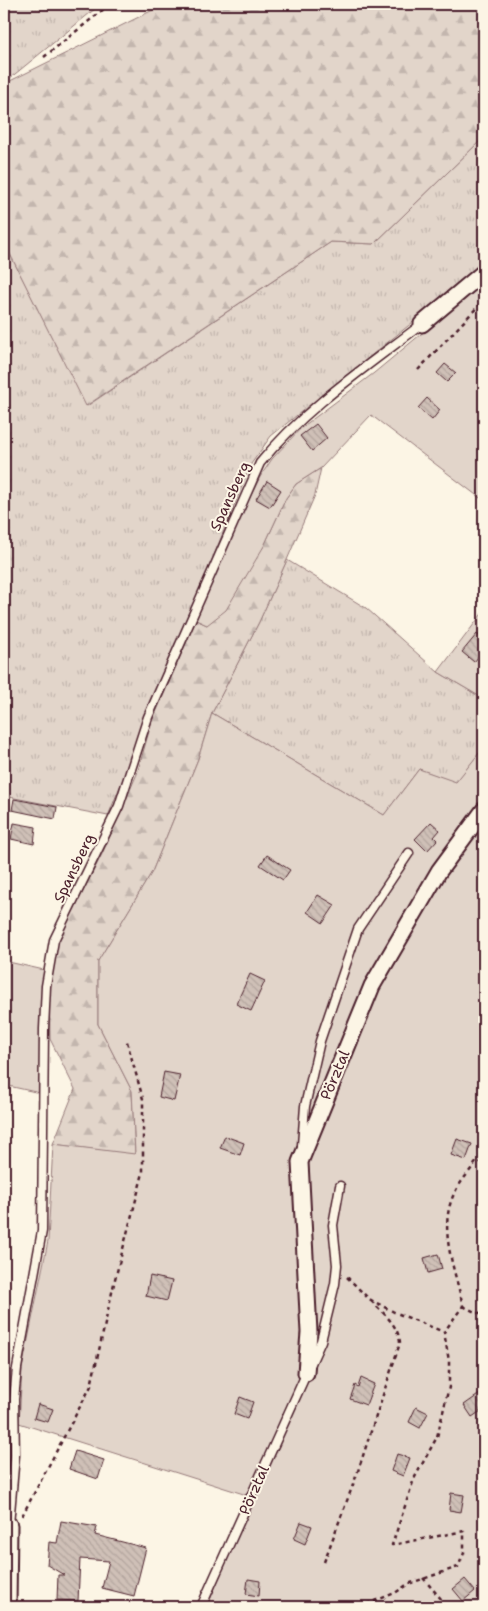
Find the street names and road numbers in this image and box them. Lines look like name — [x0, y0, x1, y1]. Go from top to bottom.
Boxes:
street label: Spansberg — [205, 458, 255, 534]
street label: Spansberg — [49, 830, 99, 906]
street label: Pörztal — [316, 1047, 355, 1103]
street label: Pörztal — [234, 1462, 274, 1518]

